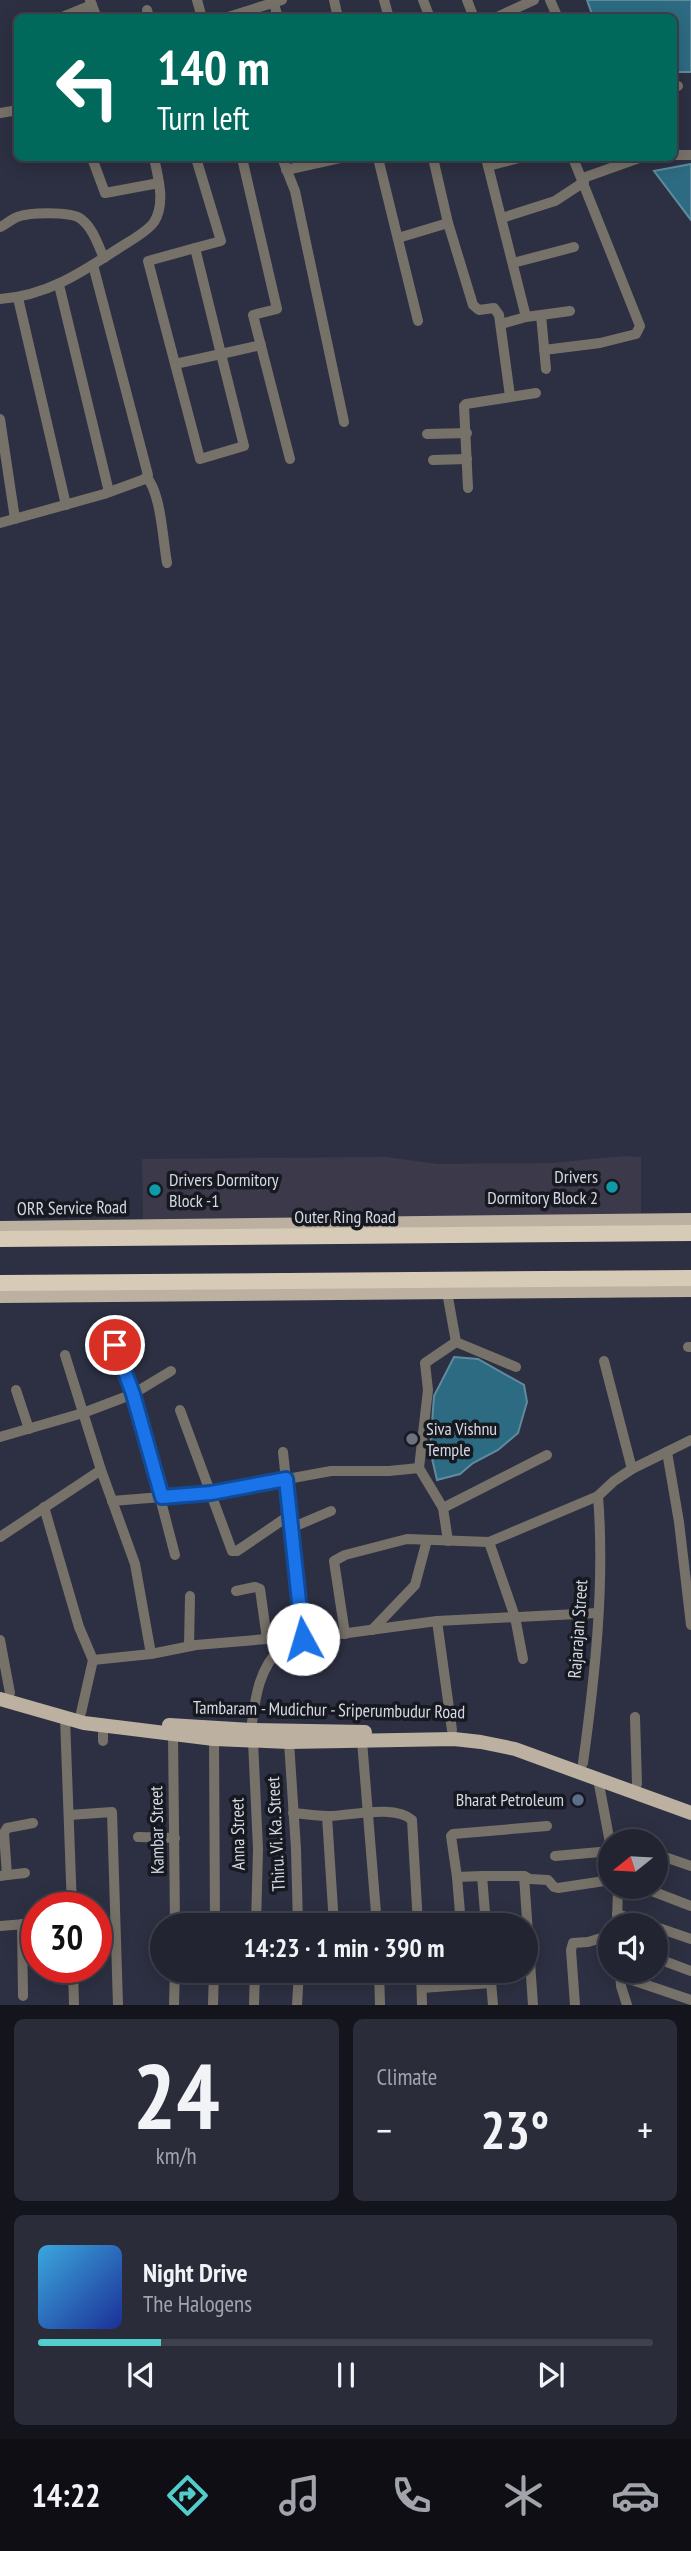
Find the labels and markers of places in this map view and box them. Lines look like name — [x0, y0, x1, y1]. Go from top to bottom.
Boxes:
place label: Drivers Dormitory Block 2 — [487, 1165, 598, 1209]
place label: Drivers Dormitory Block -1 — [169, 1168, 279, 1212]
marker: Drivers Dormitory Block 2 — [604, 1179, 620, 1195]
marker: Drivers Dormitory Block -1 — [147, 1182, 163, 1198]
pin — [85, 1315, 145, 1375]
place label: Siva Vishnu Temple — [426, 1417, 497, 1461]
marker: Siva Vishnu Temple — [404, 1431, 420, 1447]
place label: Bharat Petroleum — [456, 1788, 564, 1811]
marker: Bharat Petroleum — [570, 1792, 586, 1808]

